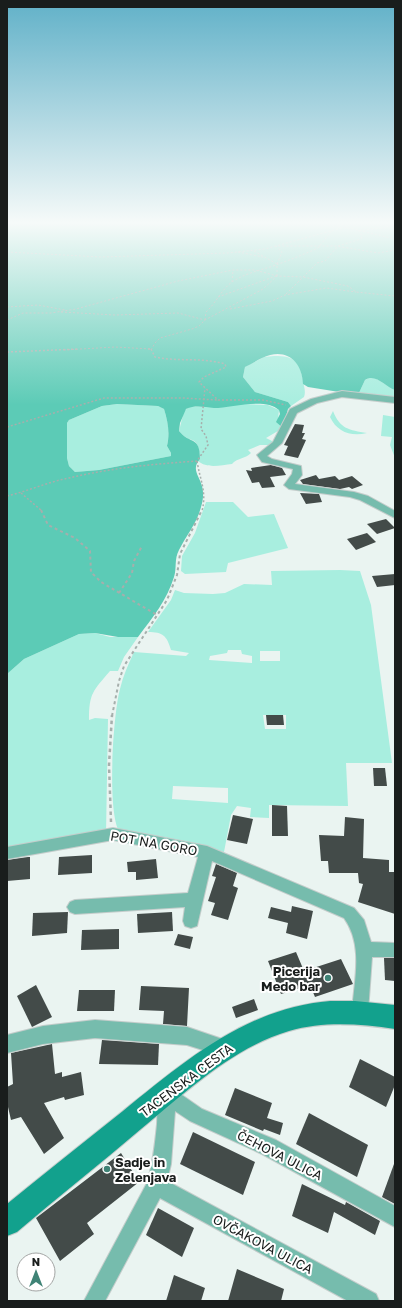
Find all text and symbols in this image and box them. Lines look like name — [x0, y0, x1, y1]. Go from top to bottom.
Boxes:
street label: POT NA GORO — [109, 827, 199, 859]
place label: Picerija Medo bar — [261, 963, 320, 994]
marker: Picerija Medo bar — [323, 973, 333, 983]
street label: TACENSKA CESTA — [136, 1040, 236, 1120]
street label: ČEHOVA ULICA — [235, 1127, 326, 1184]
place label: Sadje in Zelenjava — [115, 1154, 177, 1185]
marker: Sadje in Zelenjava — [102, 1164, 112, 1174]
street label: OVČAKOVA ULICA — [210, 1211, 316, 1277]
north arrow — [16, 1252, 56, 1292]
text: N — [32, 1255, 40, 1268]

